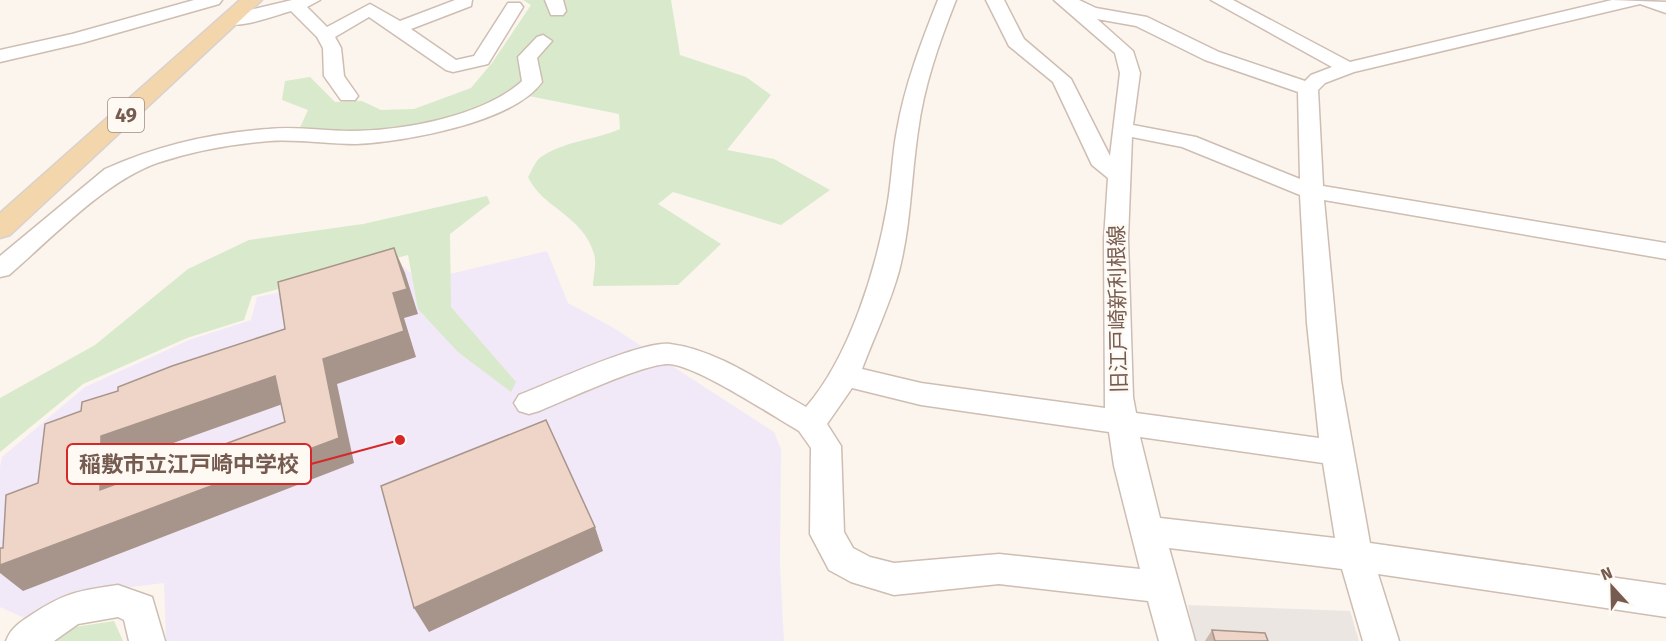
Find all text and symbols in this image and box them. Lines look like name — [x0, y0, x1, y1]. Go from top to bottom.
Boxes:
road number: 49 — [108, 98, 144, 132]
street label: 旧江戸崎新利根線 — [1104, 225, 1132, 393]
callout: 稲敷市立江戸崎中学校 — [67, 444, 311, 484]
text: 稲敷市立江戸崎中学校 — [79, 451, 299, 478]
north arrow — [1582, 557, 1642, 617]
text: N — [1598, 563, 1615, 584]

